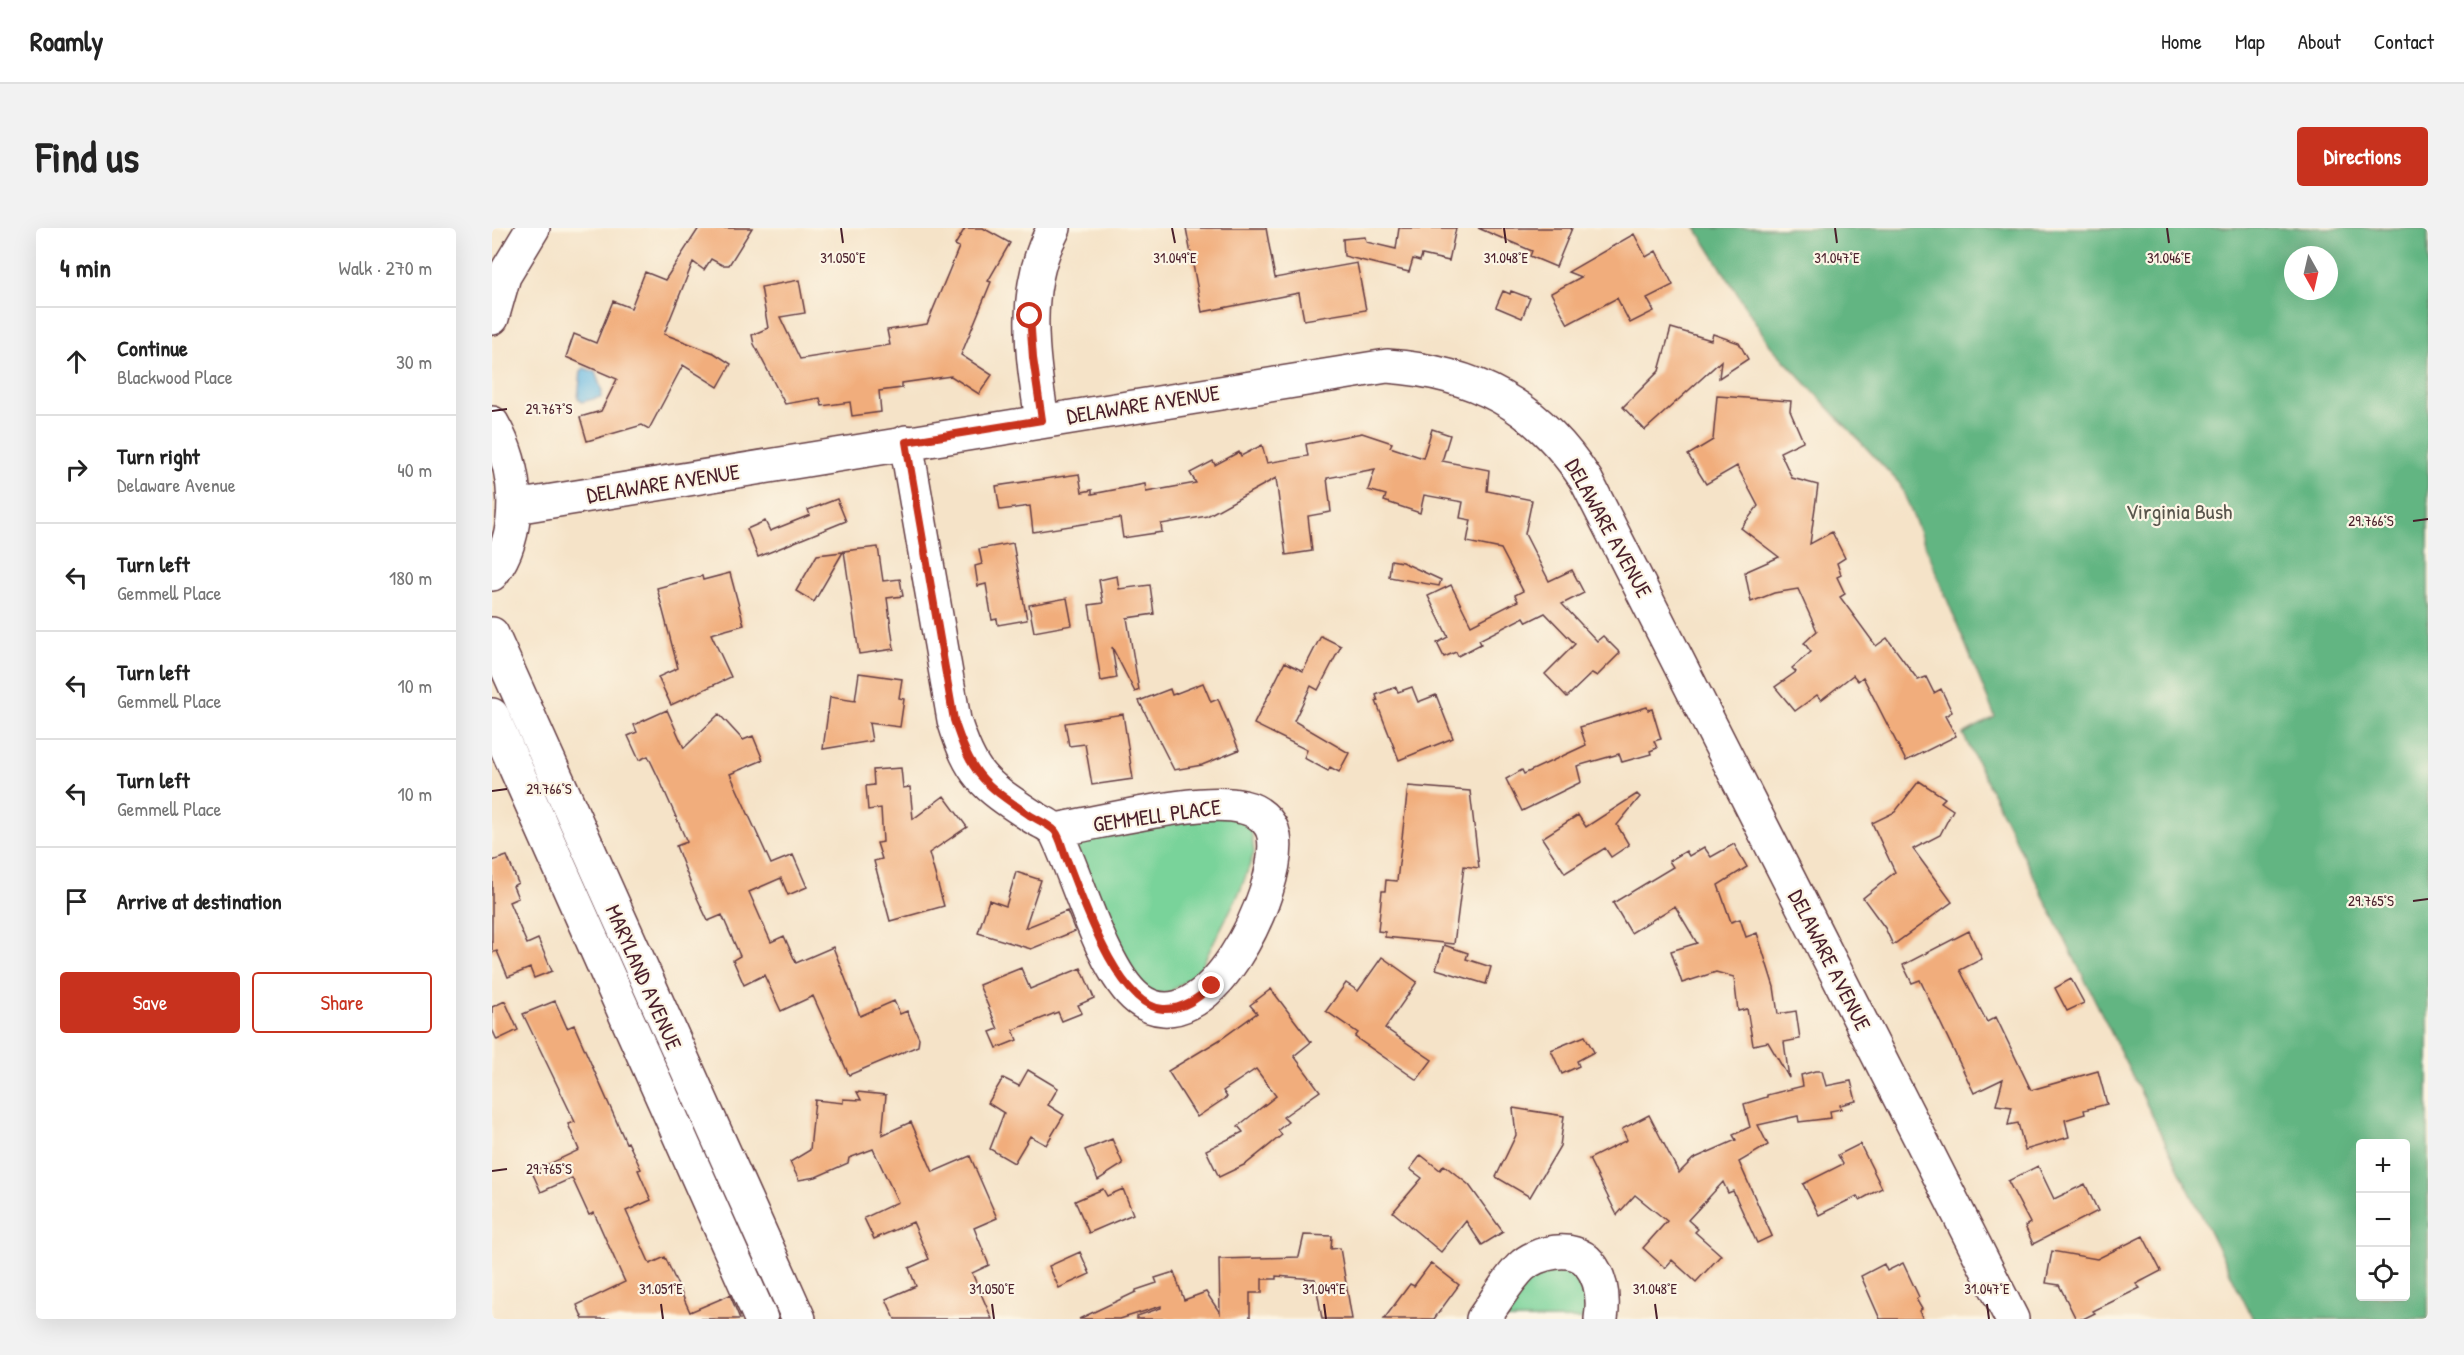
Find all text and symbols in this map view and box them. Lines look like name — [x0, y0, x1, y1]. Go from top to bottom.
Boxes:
text: Roamly — [30, 22, 103, 60]
text: Home — [2161, 27, 2202, 56]
text: Map — [2235, 27, 2265, 56]
text: About — [2298, 27, 2341, 56]
text: Contact — [2374, 27, 2434, 56]
button: Directions — [2297, 127, 2428, 186]
text: Find us — [36, 128, 139, 185]
north arrow — [2284, 246, 2338, 300]
text: 31.050°E — [820, 247, 866, 268]
text: 31.049°E — [1153, 247, 1197, 268]
text: 31.048°E — [1484, 247, 1529, 268]
text: 31.047°E — [1814, 247, 1860, 268]
text: 31.046°E — [2147, 247, 2191, 268]
text: 4 min — [60, 250, 111, 285]
text: Walk · 270 m — [339, 254, 432, 281]
route start — [1016, 302, 1042, 328]
text: Continue — [117, 333, 188, 363]
icon: ahead — [60, 345, 93, 378]
text: 30 m — [396, 348, 432, 375]
text: Blackwood Place — [117, 363, 233, 390]
street label: DELAWARE AVENUE — [1064, 377, 1222, 431]
text: 29.767°S — [526, 398, 573, 419]
text: Turn right — [117, 441, 200, 471]
icon: right — [60, 453, 93, 486]
street label: DELAWARE AVENUE — [1558, 453, 1660, 603]
text: 40 m — [397, 456, 432, 483]
street label: DELAWARE AVENUE — [584, 456, 742, 510]
text: Delaware Avenue — [117, 471, 236, 498]
park label: Virginia Bush — [2126, 496, 2232, 526]
text: 29.766°S — [2348, 510, 2394, 531]
text: Turn left — [117, 549, 190, 579]
icon: left — [60, 561, 93, 594]
text: 180 m — [389, 564, 432, 591]
text: Gemmell Place — [117, 579, 221, 606]
text: Turn left — [117, 657, 190, 687]
icon: left — [60, 669, 93, 702]
text: 10 m — [398, 672, 432, 699]
text: Gemmell Place — [117, 687, 221, 714]
text: Turn left — [117, 765, 190, 795]
icon: left — [60, 777, 93, 810]
text: 29.766°S — [526, 778, 572, 799]
text: 10 m — [398, 780, 432, 807]
street label: GEMMELL PLACE — [1091, 791, 1223, 839]
text: Gemmell Place — [117, 795, 221, 822]
street label: DELAWARE AVENUE — [1782, 884, 1879, 1036]
icon: arrive — [60, 885, 93, 918]
text: Arrive at destination — [117, 886, 282, 916]
text: 29.765°S — [2348, 890, 2394, 911]
street label: MARYLAND AVENUE — [599, 900, 690, 1055]
button: Save — [60, 972, 240, 1033]
button: Share — [252, 972, 432, 1033]
route end — [1198, 972, 1224, 998]
map controls — [2356, 1139, 2410, 1301]
button: + — [2356, 1139, 2410, 1193]
text: 29.765°S — [526, 1158, 572, 1179]
button: − — [2356, 1193, 2410, 1247]
button: locate — [2356, 1247, 2410, 1301]
text: 31.051°E — [639, 1278, 683, 1299]
text: 31.050°E — [969, 1278, 1015, 1299]
text: 31.049°E — [1302, 1278, 1346, 1299]
text: 31.048°E — [1633, 1278, 1678, 1299]
text: 31.047°E — [1964, 1278, 2010, 1299]

